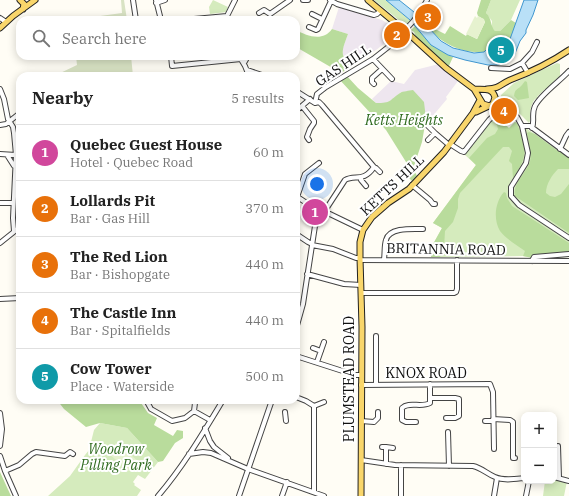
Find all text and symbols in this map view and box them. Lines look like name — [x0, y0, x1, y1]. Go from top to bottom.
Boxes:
pin: 3 — [415, 2, 441, 32]
search box — [16, 16, 300, 60]
pin: 2 — [384, 20, 410, 50]
icon: search — [30, 27, 52, 49]
text: Search here — [62, 29, 147, 48]
pin: 5 — [488, 35, 514, 65]
street label: GAS HILL — [312, 40, 374, 90]
text: Nearby — [32, 87, 93, 109]
text: 5 results — [231, 90, 284, 107]
pin: 4 — [491, 96, 517, 126]
park label: Ketts Heights — [364, 111, 444, 129]
text: Quebec Guest House — [70, 135, 222, 154]
text: 1 — [41, 144, 49, 161]
text: 60 m — [253, 144, 284, 161]
street label: KETTS HILL — [356, 151, 428, 219]
text: Hotel · Quebec Road — [70, 154, 193, 171]
your location — [307, 174, 327, 194]
text: Lollards Pit — [70, 191, 155, 210]
pin: 1 — [302, 197, 328, 227]
text: 2 — [41, 200, 49, 217]
text: 370 m — [245, 200, 284, 217]
text: Bar · Gas Hill — [70, 210, 150, 227]
street label: BRITANNIA ROAD — [386, 239, 506, 259]
text: The Red Lion — [70, 247, 168, 266]
text: 3 — [41, 256, 49, 273]
text: 440 m — [245, 256, 284, 273]
text: Bar · Bishopgate — [70, 266, 170, 283]
text: The Castle Inn — [70, 303, 177, 322]
text: 4 — [41, 312, 49, 329]
text: 440 m — [245, 312, 284, 329]
street label: PLUMSTEAD ROAD — [340, 316, 358, 442]
text: Bar · Spitalfields — [70, 322, 170, 339]
text: Cow Tower — [70, 359, 152, 378]
street label: KNOX ROAD — [385, 364, 467, 382]
text: 5 — [41, 368, 49, 385]
text: 500 m — [245, 368, 284, 385]
text: Place · Waterside — [70, 378, 174, 395]
map controls — [521, 412, 557, 484]
button: + — [521, 412, 557, 448]
park label: Woodrow Pilling Park — [79, 440, 152, 474]
button: − — [521, 448, 557, 484]

